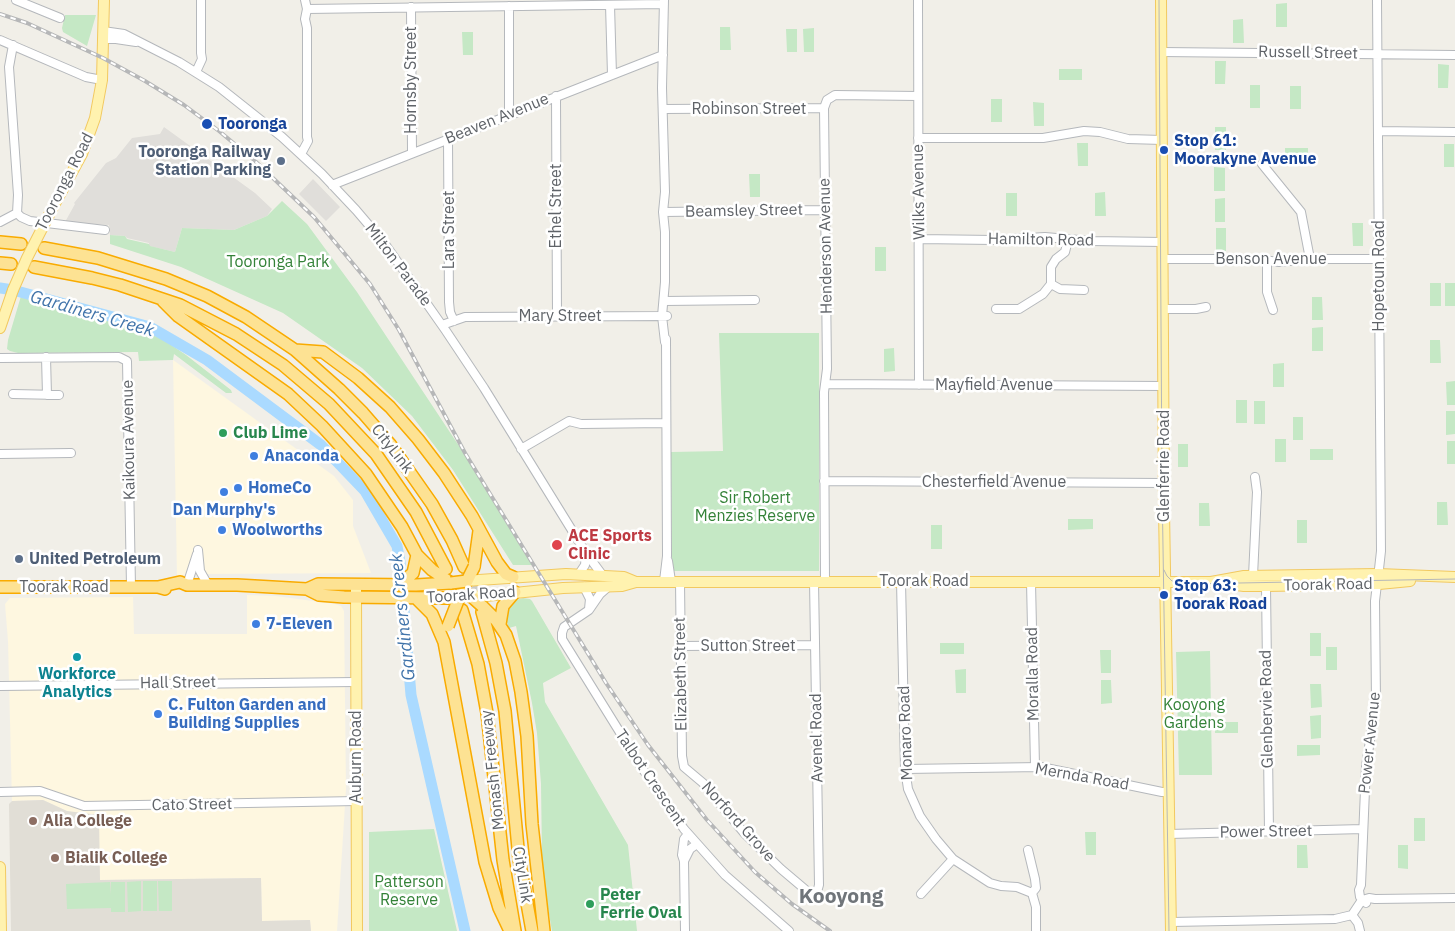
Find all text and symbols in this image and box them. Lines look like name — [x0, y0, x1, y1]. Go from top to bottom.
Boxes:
street label: Hornsby Street — [401, 26, 421, 134]
street label: Russell Street — [1258, 43, 1358, 63]
street label: Beaven Avenue — [442, 89, 552, 149]
street label: Robinson Street — [692, 99, 806, 119]
place label: Tooronga — [218, 114, 287, 134]
marker: Tooronga — [200, 117, 214, 131]
street label: Tooronga Road — [32, 130, 98, 234]
place label: Stop 61: Moorakyne Avenue — [1174, 131, 1317, 169]
place label: Tooronga Railway Station Parking — [138, 142, 271, 180]
street label: Wilks Avenue — [909, 144, 929, 240]
marker: Stop 61: Moorakyne Avenue — [1158, 144, 1170, 156]
marker: Tooronga Railway Station Parking — [275, 155, 287, 167]
street label: Ethel Street — [546, 164, 566, 248]
street label: Henderson Avenue — [815, 178, 837, 314]
street label: Lara Street — [439, 191, 459, 269]
street label: Beamsley Street — [685, 200, 803, 222]
street label: Milton Parade — [361, 220, 435, 310]
street label: Hopetoun Road — [1369, 220, 1389, 332]
street label: Hamilton Road — [988, 229, 1094, 251]
street label: Benson Avenue — [1215, 249, 1327, 269]
park label: Tooronga Park — [227, 252, 329, 272]
water label: Gardiners Creek — [28, 286, 156, 342]
street label: Mary Street — [518, 306, 602, 326]
street label: Mayfield Avenue — [935, 375, 1053, 395]
street label: Kaikoura Avenue — [118, 380, 140, 500]
street label: Glenferrie Road — [1154, 410, 1174, 522]
street label: CityLink — [367, 421, 417, 477]
place label: Club Lime — [233, 423, 308, 443]
marker: Club Lime — [217, 427, 229, 439]
place label: Anaconda — [264, 446, 339, 466]
marker: Anaconda — [248, 450, 260, 462]
street label: Chesterfield Avenue — [922, 472, 1066, 492]
place label: HomeCo — [248, 478, 311, 498]
marker: HomeCo — [232, 482, 244, 494]
marker: Dan Murphy's — [218, 486, 230, 498]
park label: Sir Robert Menzies Reserve — [695, 488, 815, 526]
place label: Dan Murphy's — [172, 500, 276, 520]
place label: Woolworths — [232, 520, 323, 540]
marker: Woolworths — [216, 524, 228, 536]
place label: ACE Sports Clinic — [568, 526, 652, 564]
marker: ACE Sports Clinic — [550, 538, 564, 552]
place label: United Petroleum — [29, 549, 161, 569]
water label: Gardiners Creek — [386, 552, 420, 682]
marker: United Petroleum — [13, 553, 25, 565]
street label: Toorak Road — [879, 571, 969, 591]
street label: Toorak Road — [1283, 575, 1373, 595]
place label: Stop 63: Toorak Road — [1174, 576, 1267, 614]
street label: Toorak Road — [19, 577, 109, 597]
street label: Toorak Road — [426, 582, 516, 608]
marker: Stop 63: Toorak Road — [1158, 589, 1170, 601]
place label: 7-Eleven — [266, 614, 332, 634]
street label: Elizabeth Street — [670, 617, 692, 731]
marker: 7-Eleven — [250, 618, 262, 630]
street label: Moralla Road — [1023, 627, 1043, 721]
street label: Sutton Street — [700, 636, 796, 656]
street label: Glenbervie Road — [1256, 650, 1278, 768]
marker: Workforce Analytics — [71, 651, 83, 663]
place label: Workforce Analytics — [38, 664, 116, 702]
street label: Hall Street — [140, 673, 216, 693]
street label: Monaro Road — [895, 685, 917, 781]
street label: Power Avenue — [1355, 691, 1385, 795]
street label: Avenel Road — [807, 693, 827, 783]
place label: C. Fulton Garden and Building Supplies — [168, 695, 326, 733]
park label: Kooyong Gardens — [1163, 695, 1225, 733]
marker: C. Fulton Garden and Building Supplies — [152, 708, 164, 720]
street label: Monash Freeway — [477, 709, 509, 831]
street label: Auburn Road — [346, 710, 366, 804]
street label: Talbot Crescent — [611, 726, 689, 830]
street label: Mernda Road — [1033, 759, 1131, 795]
street label: Norford Grove — [697, 778, 779, 866]
street label: Cato Street — [152, 795, 232, 815]
place label: Alia College — [43, 811, 132, 831]
marker: Alia College — [27, 815, 39, 827]
street label: Power Street — [1219, 822, 1313, 842]
street label: CityLink — [508, 845, 536, 905]
place label: Bialik College — [65, 848, 168, 868]
marker: Bialik College — [49, 852, 61, 864]
park label: Patterson Reserve — [374, 872, 444, 910]
district label: Kooyong — [799, 884, 883, 910]
place label: Peter Ferrie Oval — [600, 885, 682, 923]
marker: Peter Ferrie Oval — [584, 898, 596, 910]

